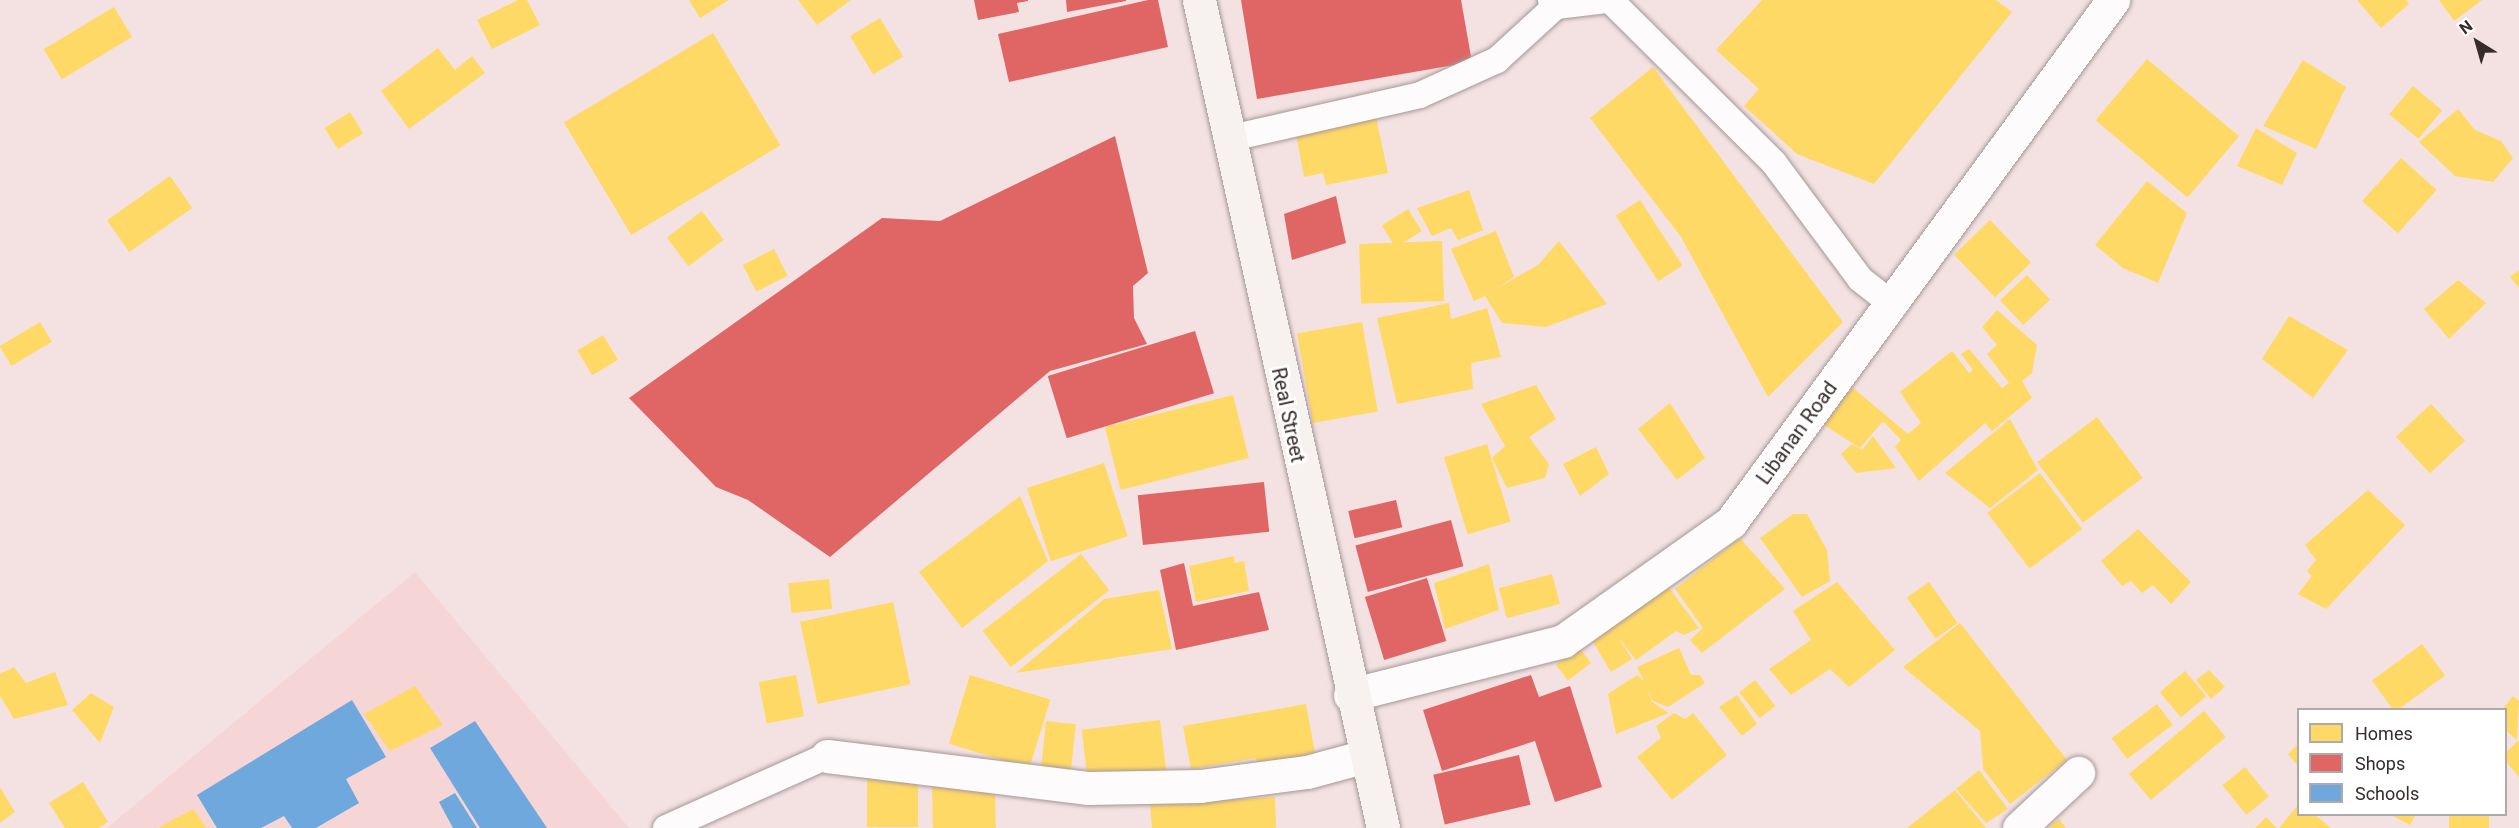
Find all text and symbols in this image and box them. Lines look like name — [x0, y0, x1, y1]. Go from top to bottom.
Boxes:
north arrow — [2447, 12, 2507, 72]
text: N — [2456, 16, 2476, 38]
street label: Real Street — [1266, 365, 1310, 465]
street label: Libanan Road — [1752, 377, 1842, 489]
legend — [2297, 708, 2507, 816]
text: Homes — [2355, 723, 2413, 744]
text: Shops — [2355, 753, 2405, 774]
text: Schools — [2355, 783, 2419, 804]

